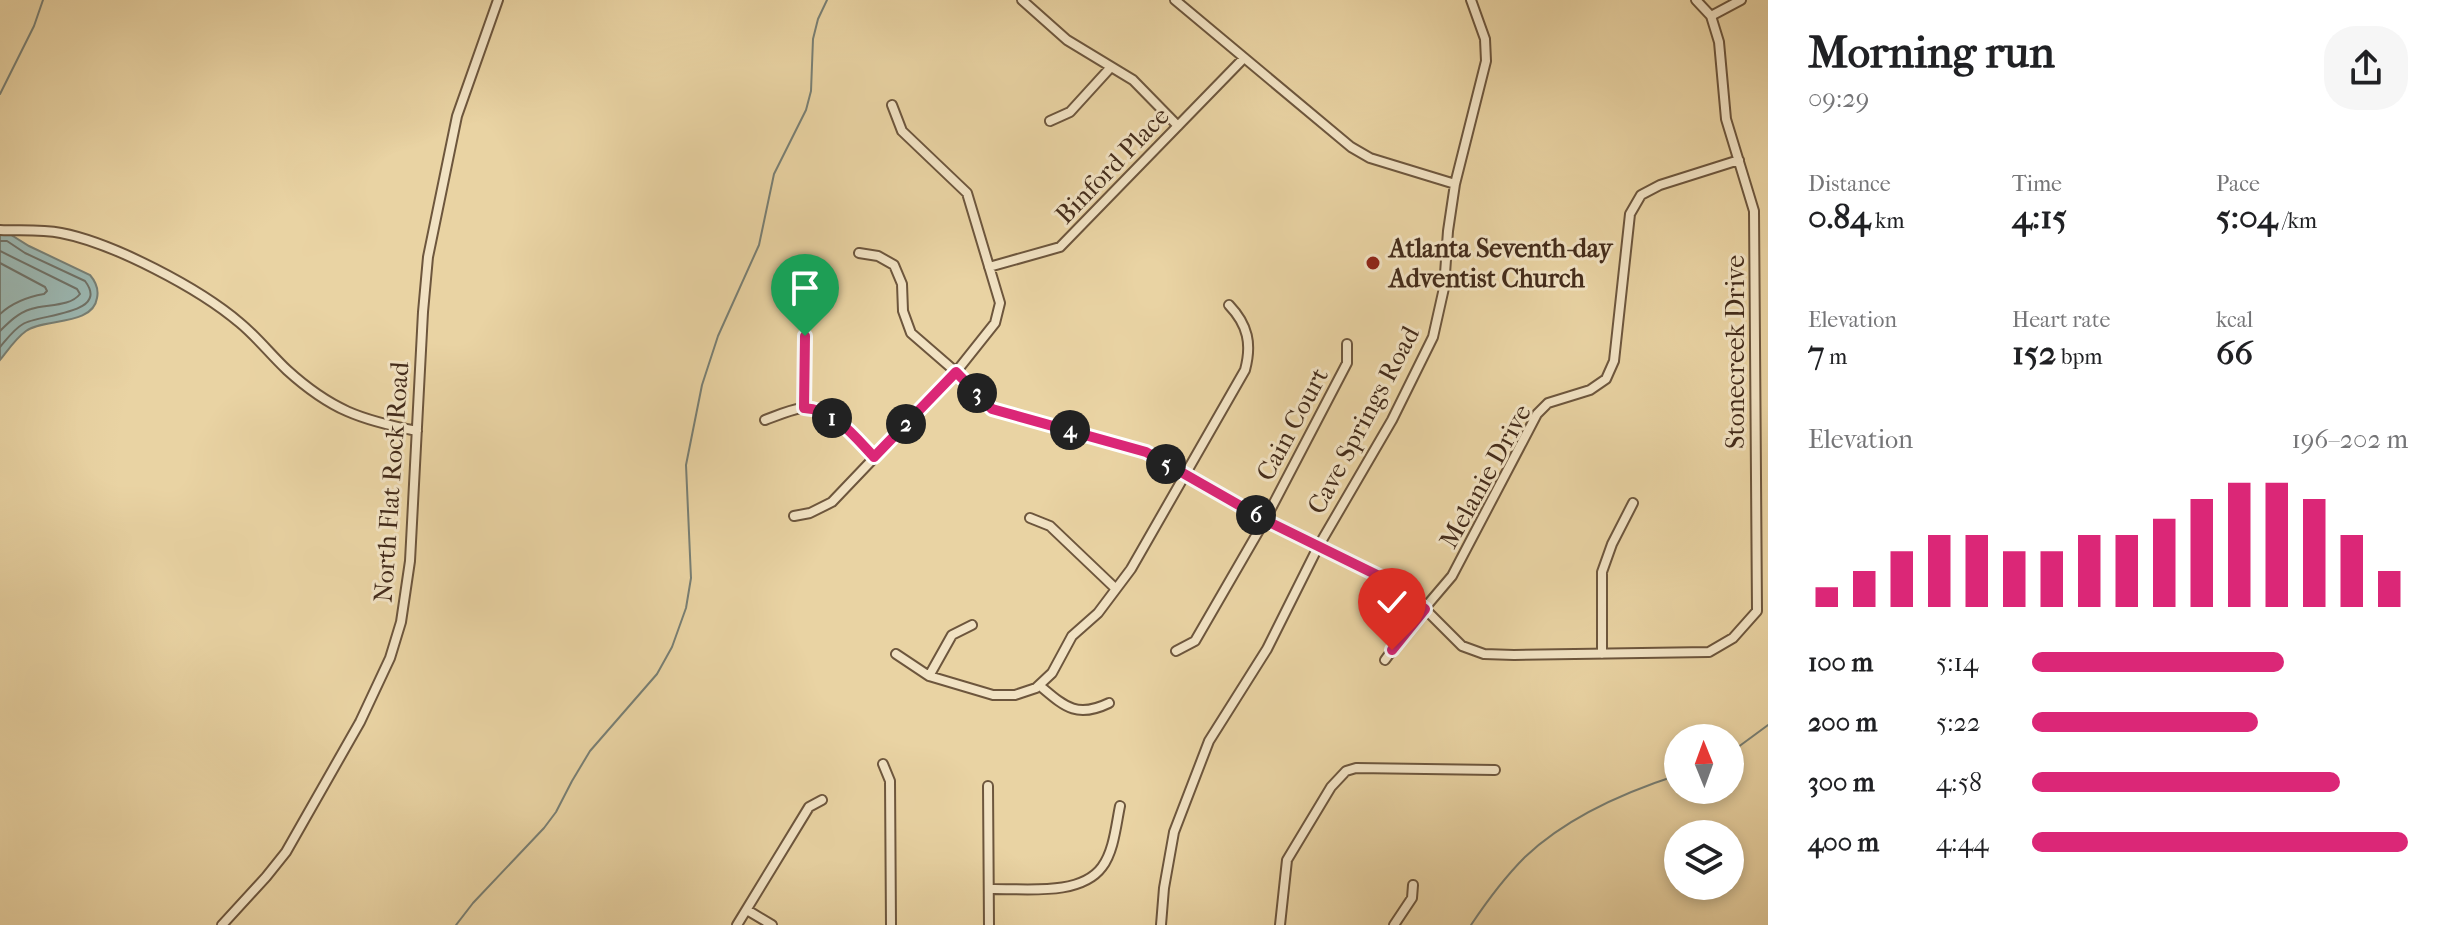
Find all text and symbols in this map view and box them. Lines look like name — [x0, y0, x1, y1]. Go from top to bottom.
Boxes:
button: share — [2324, 26, 2408, 110]
text: Morning run — [1808, 27, 2055, 78]
text: 09:29 — [1808, 83, 1869, 114]
street label: Binford Place — [1049, 100, 1176, 230]
text: Distance — [1808, 171, 1891, 197]
text: Time — [2012, 171, 2062, 197]
text: Pace — [2216, 171, 2260, 197]
text: 0.84 — [1808, 197, 1870, 237]
text: 4:15 — [2012, 197, 2067, 237]
text: 5:04 — [2216, 197, 2277, 237]
text: km — [1870, 208, 1905, 234]
text: /km — [2277, 208, 2317, 234]
place label: Atlanta Seventh-day Adventist Church — [1387, 233, 1615, 294]
pin — [771, 254, 839, 336]
marker: Atlanta Seventh-day Adventist Church — [1364, 254, 1382, 272]
street label: Stonecreek Drive — [1720, 255, 1751, 449]
icon: arrive — [783, 266, 827, 310]
text: Elevation — [1808, 307, 1897, 333]
text: Heart rate — [2012, 307, 2111, 333]
text: kcal — [2216, 307, 2253, 333]
street label: Cave Springs Road — [1301, 320, 1426, 519]
text: 7 — [1808, 333, 1824, 373]
text: 152 — [2012, 333, 2056, 373]
text: 66 — [2216, 333, 2253, 373]
text: m — [1824, 344, 1847, 370]
text: bpm — [2056, 344, 2103, 370]
street label: North Flat Rock Road — [368, 360, 415, 603]
street label: Cain Court — [1250, 362, 1335, 486]
pin: 3 — [957, 373, 997, 413]
text: 3 — [972, 380, 982, 406]
pin: 1 — [812, 398, 852, 438]
street label: Melanie Drive — [1433, 399, 1538, 554]
pin: 2 — [886, 404, 926, 444]
text: 1 — [828, 405, 836, 431]
pin: 4 — [1050, 410, 1090, 450]
text: 2 — [900, 411, 912, 437]
text: 4 — [1064, 417, 1077, 443]
text: Elevation — [1808, 424, 1913, 455]
text: 196–202 m — [2291, 424, 2408, 455]
pin: 5 — [1146, 444, 1186, 484]
text: 5 — [1161, 451, 1171, 477]
pin: 6 — [1236, 495, 1276, 535]
text: 6 — [1250, 502, 1262, 528]
pin — [1358, 568, 1426, 650]
icon: check — [1370, 580, 1414, 624]
text: 100 m — [1808, 647, 1873, 678]
text: 5:14 — [1936, 647, 1978, 678]
text: 200 m — [1808, 707, 1877, 738]
text: 5:22 — [1936, 707, 1980, 738]
north arrow — [1664, 724, 1744, 804]
map controls — [1664, 724, 1744, 900]
text: 300 m — [1808, 767, 1875, 798]
text: 4:58 — [1936, 767, 1982, 798]
button: layers — [1664, 820, 1744, 900]
text: 400 m — [1808, 827, 1879, 858]
text: 4:44 — [1936, 827, 1988, 858]

